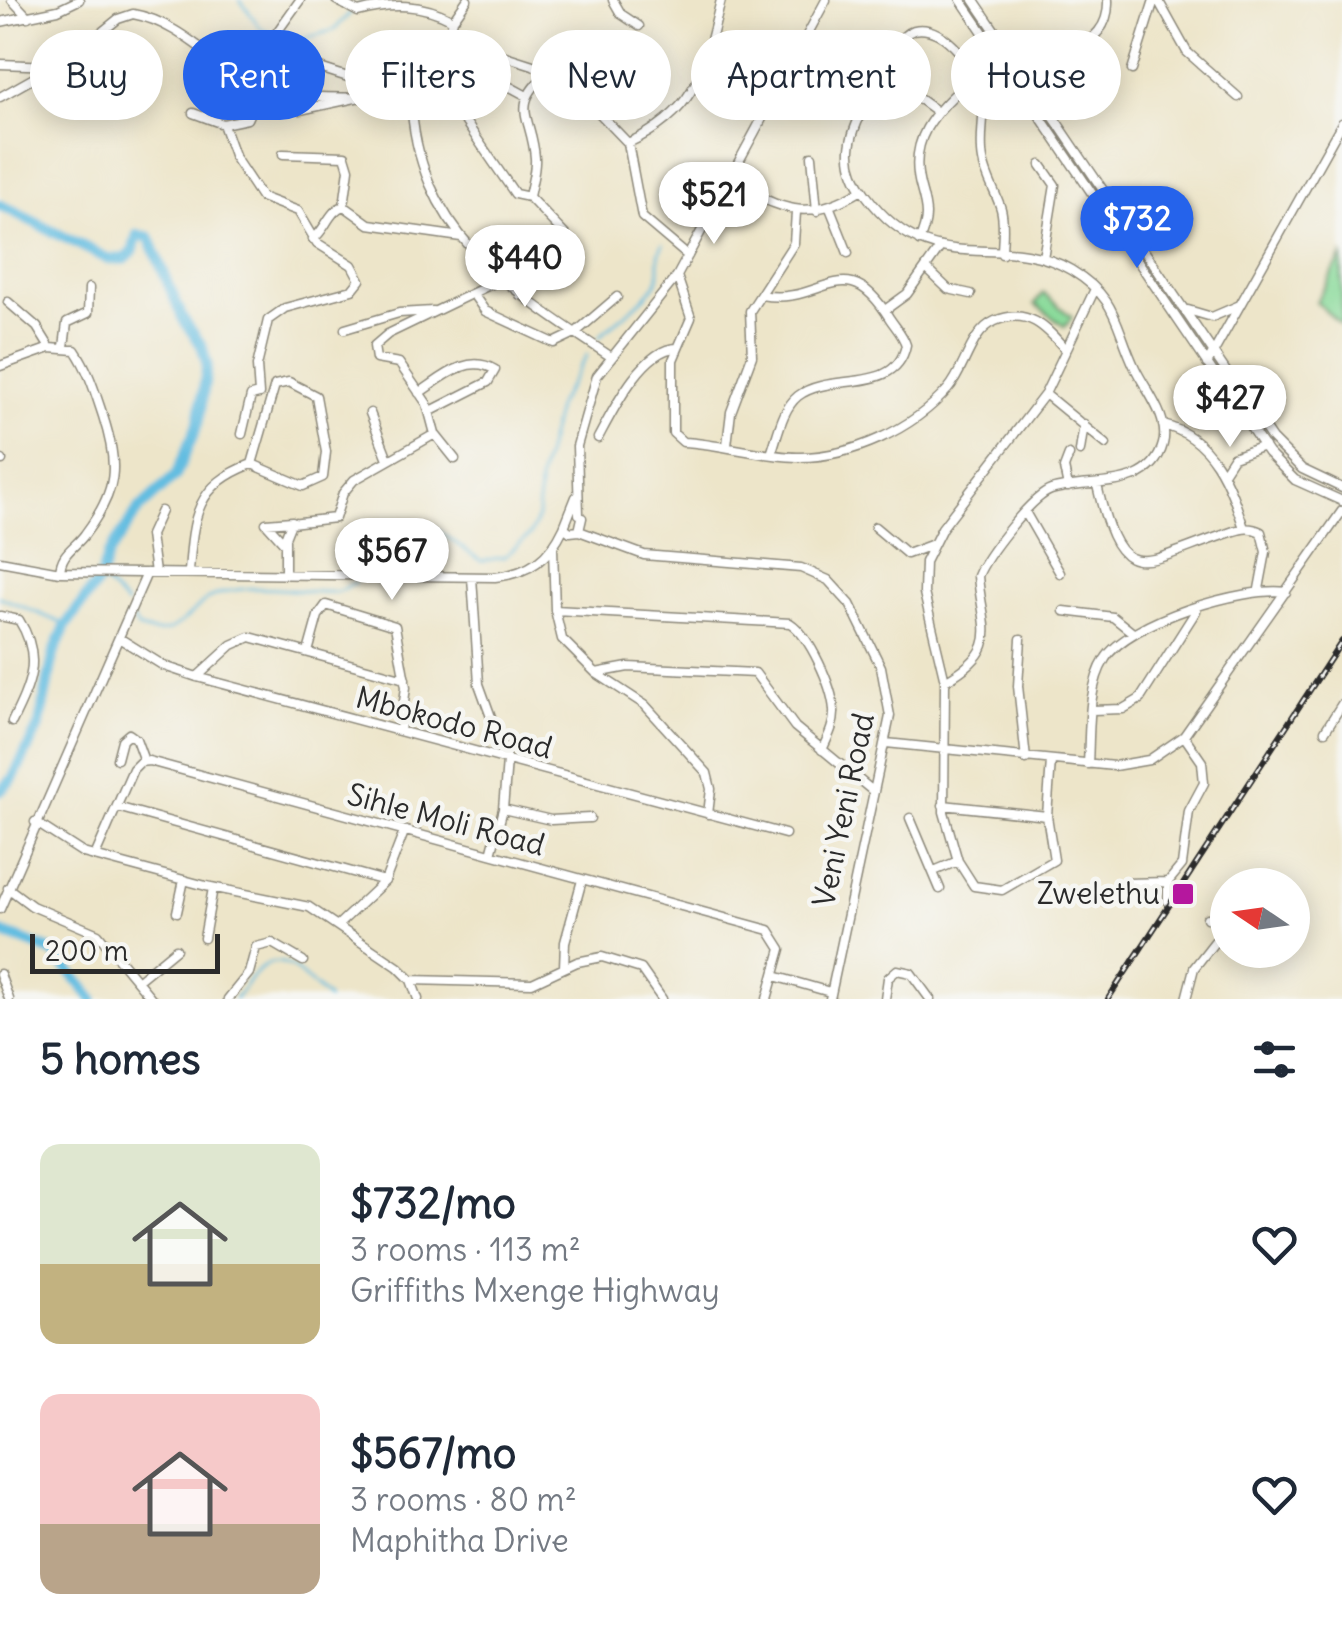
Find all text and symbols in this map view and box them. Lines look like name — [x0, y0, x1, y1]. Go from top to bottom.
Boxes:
chip: Buy — [30, 30, 163, 120]
chip: Rent — [183, 30, 325, 120]
chip: Filters — [345, 30, 511, 120]
chip: New — [531, 30, 671, 120]
chip: Apartment — [691, 30, 931, 120]
chip: House — [951, 30, 1121, 120]
pin: $521 — [655, 162, 773, 247]
text: $521 — [681, 174, 747, 215]
pin: $732 — [1078, 186, 1196, 271]
text: $732 — [1102, 198, 1172, 239]
pin: $440 — [466, 225, 584, 310]
text: $440 — [487, 237, 563, 278]
pin: $427 — [1171, 365, 1289, 450]
text: $427 — [1195, 377, 1265, 418]
pin: $567 — [333, 518, 451, 603]
text: $567 — [357, 530, 427, 571]
street label: Mbokodo Road — [352, 678, 557, 766]
street label: Veni Yeni Road — [804, 709, 882, 910]
street label: Sihle Moli Road — [343, 774, 549, 864]
north arrow — [1210, 868, 1310, 968]
map controls — [1210, 868, 1310, 968]
place label: Zwelethu — [1037, 874, 1160, 912]
marker: Zwelethu — [1170, 881, 1196, 907]
scale bar — [30, 929, 220, 974]
text: 200 m — [45, 933, 128, 969]
icon: filters — [1247, 1032, 1302, 1087]
text: 5 homes — [40, 1033, 201, 1085]
text: $732/mo — [350, 1177, 516, 1229]
icon: home — [120, 1184, 240, 1304]
icon: heart — [1247, 1217, 1302, 1272]
text: 3 rooms · 113 m² — [350, 1229, 581, 1270]
text: Griffiths Mxenge Highway — [350, 1270, 720, 1311]
text: $567/mo — [350, 1427, 516, 1479]
icon: home — [120, 1434, 240, 1554]
icon: heart — [1247, 1467, 1302, 1522]
text: 3 rooms · 80 m² — [350, 1479, 577, 1520]
text: Maphitha Drive — [350, 1520, 569, 1561]

